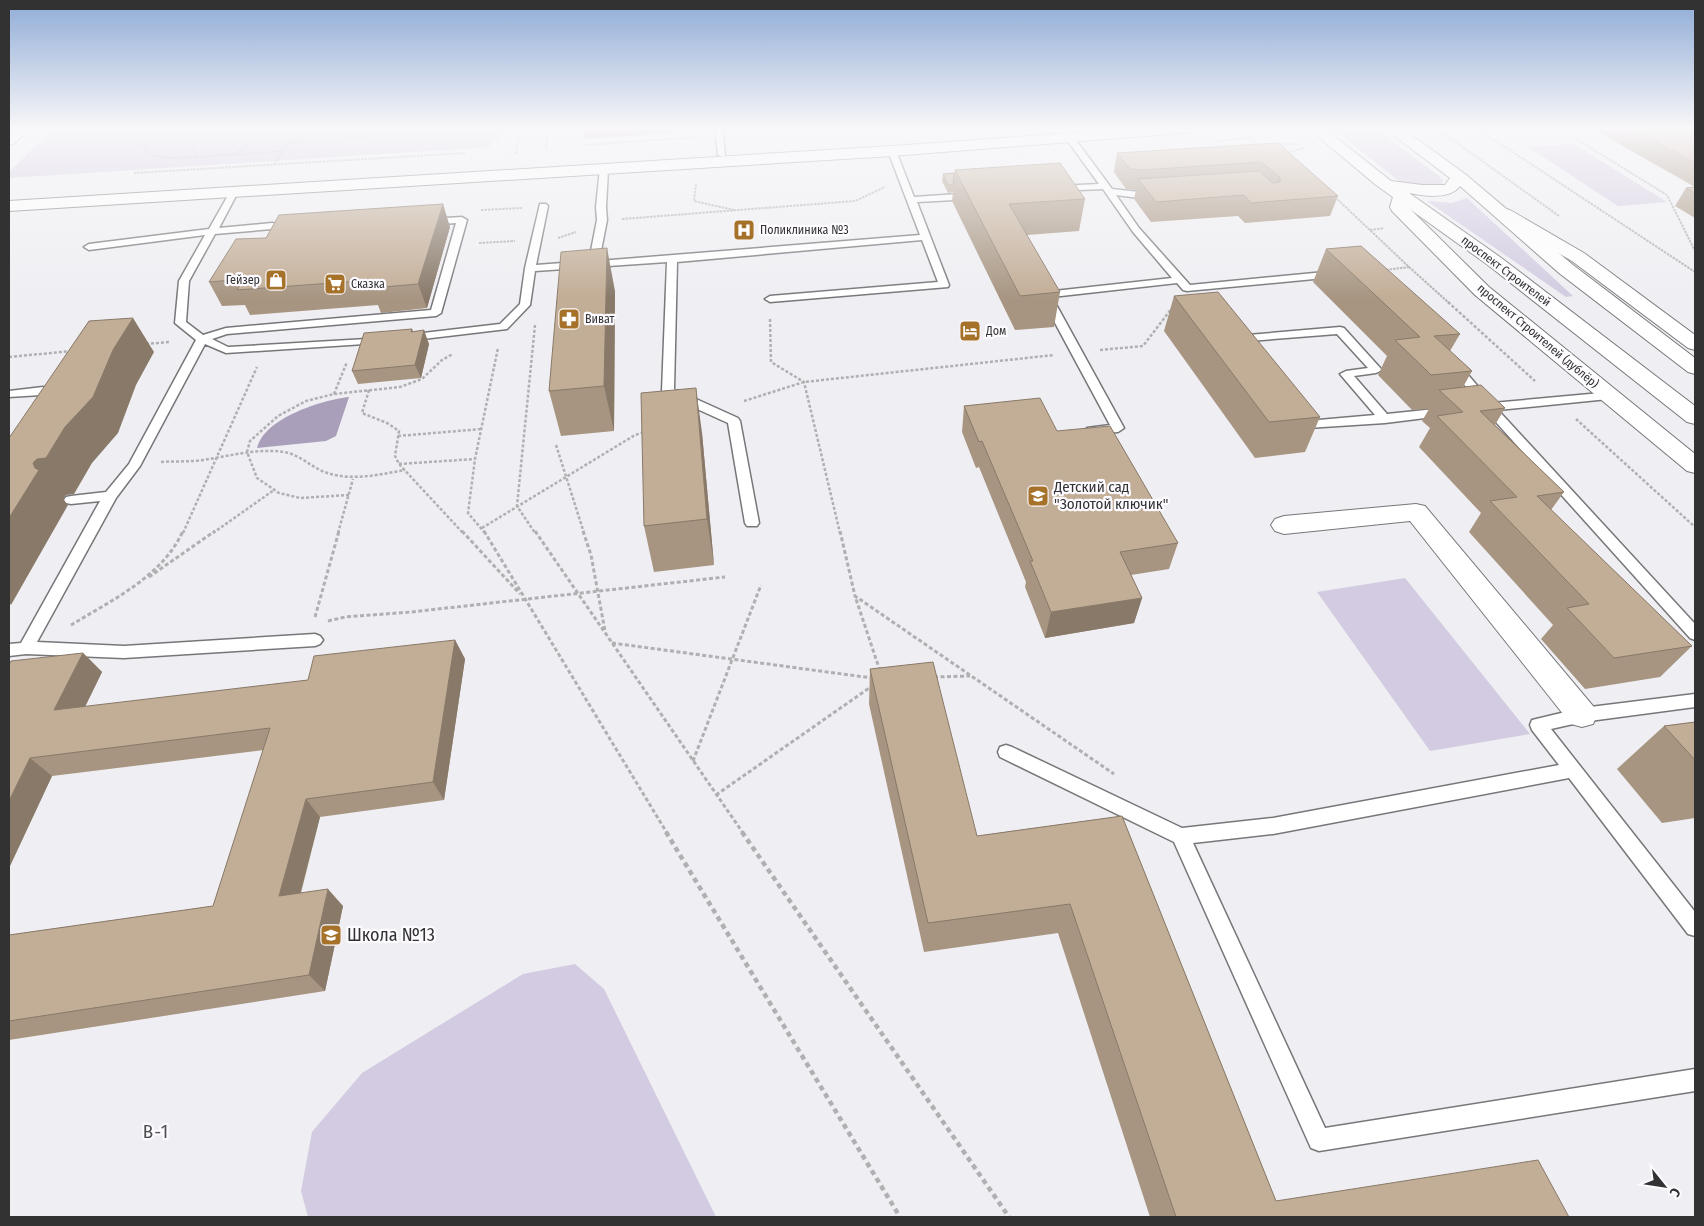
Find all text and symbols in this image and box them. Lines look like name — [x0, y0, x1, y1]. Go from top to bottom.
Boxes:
hospital icon: Поликлиника №3 — [732, 218, 756, 242]
place label: Поликлиника №3 — [760, 223, 849, 237]
street label: проспект Строителей — [1459, 233, 1553, 309]
shop icon: Гейзер — [264, 268, 288, 292]
supermarket icon: Сказка — [323, 272, 347, 296]
place label: Гейзер — [226, 273, 260, 287]
place label: Сказка — [351, 277, 385, 291]
street label: проспект Строителей (дублёр) — [1474, 281, 1602, 391]
pharmacy icon: Виват — [557, 307, 581, 331]
place label: Виват — [585, 312, 615, 326]
hotel icon: Дом — [958, 319, 982, 343]
place label: Дом — [985, 324, 1006, 338]
place label: Детский сад "Золотой ключик" — [1053, 478, 1169, 513]
school or university icon: Детский сад "Золотой ключик" — [1026, 484, 1050, 508]
school or university icon: Школа №13 — [319, 923, 343, 947]
place label: Школа №13 — [347, 924, 435, 946]
district label: В-1 — [143, 1120, 169, 1143]
north arrow — [1639, 1161, 1689, 1211]
text: С — [1665, 1185, 1684, 1200]

